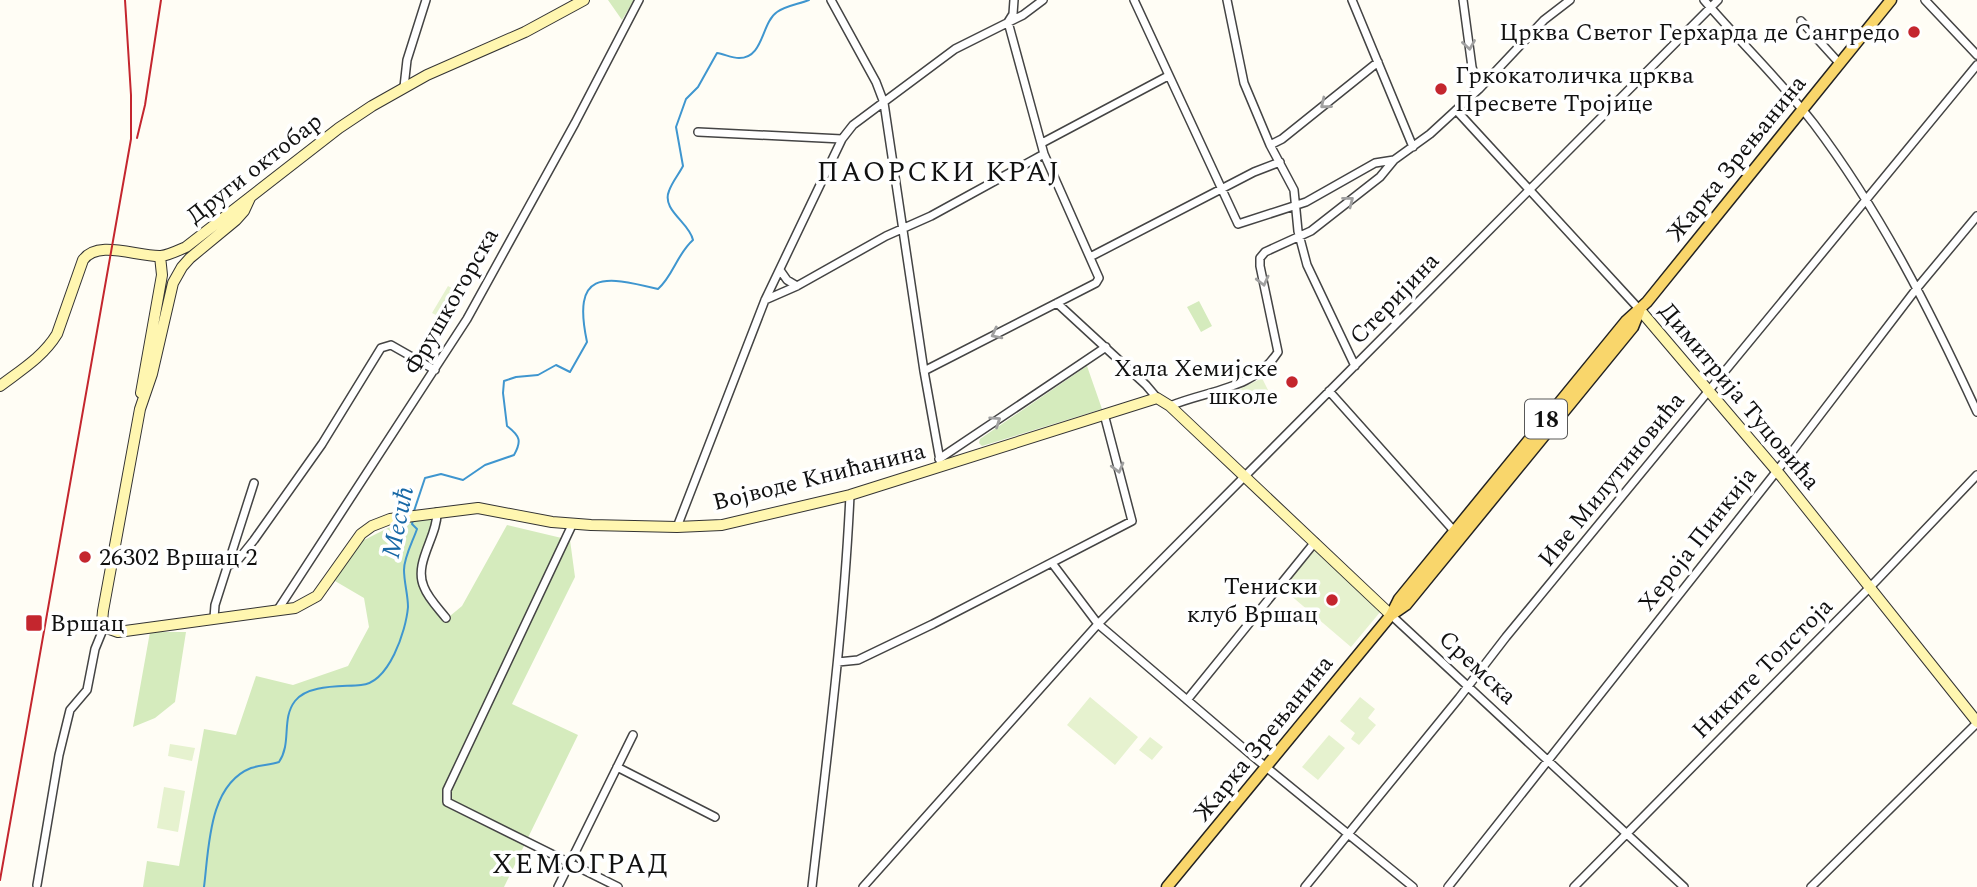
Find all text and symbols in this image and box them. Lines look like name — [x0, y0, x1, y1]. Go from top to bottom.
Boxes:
place label: Црква Светог Герхарда де Сангредо — [1499, 15, 1900, 51]
marker: Црква Светог Герхарда де Сангредо — [1906, 24, 1922, 40]
one-way arrow — [1461, 39, 1476, 51]
place label: Гркокатоличка црква Пресвете Тројице — [1455, 58, 1694, 122]
street label: Жарка Зрењанина — [1658, 67, 1816, 250]
marker: Гркокатоличка црква Пресвете Тројице — [1433, 81, 1449, 97]
one-way arrow — [1320, 96, 1333, 108]
street label: Други октобар — [179, 104, 330, 233]
district label: ПАОРСКИ КРАЈ — [817, 151, 1061, 194]
one-way arrow — [1341, 197, 1354, 209]
street label: Фрушкогорска — [395, 221, 509, 382]
street label: Стеријина — [1341, 244, 1448, 353]
one-way arrow — [1255, 275, 1269, 287]
street label: Димитрија Туцовића — [1650, 295, 1829, 498]
one-way arrow — [991, 326, 1003, 340]
place label: Хала Хемијске школе — [1114, 351, 1278, 415]
marker: Хала Хемијске школе — [1284, 374, 1300, 390]
street label: Иве Милутиновића — [1530, 384, 1694, 575]
road number: 18 — [1525, 400, 1567, 438]
one-way arrow — [988, 417, 1001, 429]
street label: Војводе Книћанина — [709, 433, 930, 521]
street label: Хероја Пинкија — [1630, 459, 1766, 620]
one-way arrow — [1109, 461, 1124, 473]
water label: Месић — [371, 483, 425, 562]
place label: 26302 Вршац 2 — [99, 540, 257, 576]
marker: 26302 Вршац 2 — [77, 549, 93, 565]
place label: Тениски клуб Вршац — [1187, 569, 1318, 633]
street label: Никите Толстоја — [1684, 590, 1842, 748]
marker: Тениски клуб Вршац — [1324, 592, 1340, 608]
place label: Вршац — [50, 606, 124, 642]
marker: Вршац — [24, 613, 44, 633]
street label: Сремска — [1430, 622, 1525, 714]
street label: Жарка Зрењанина — [1185, 647, 1343, 830]
district label: ХЕМОГРАД — [492, 843, 670, 886]

